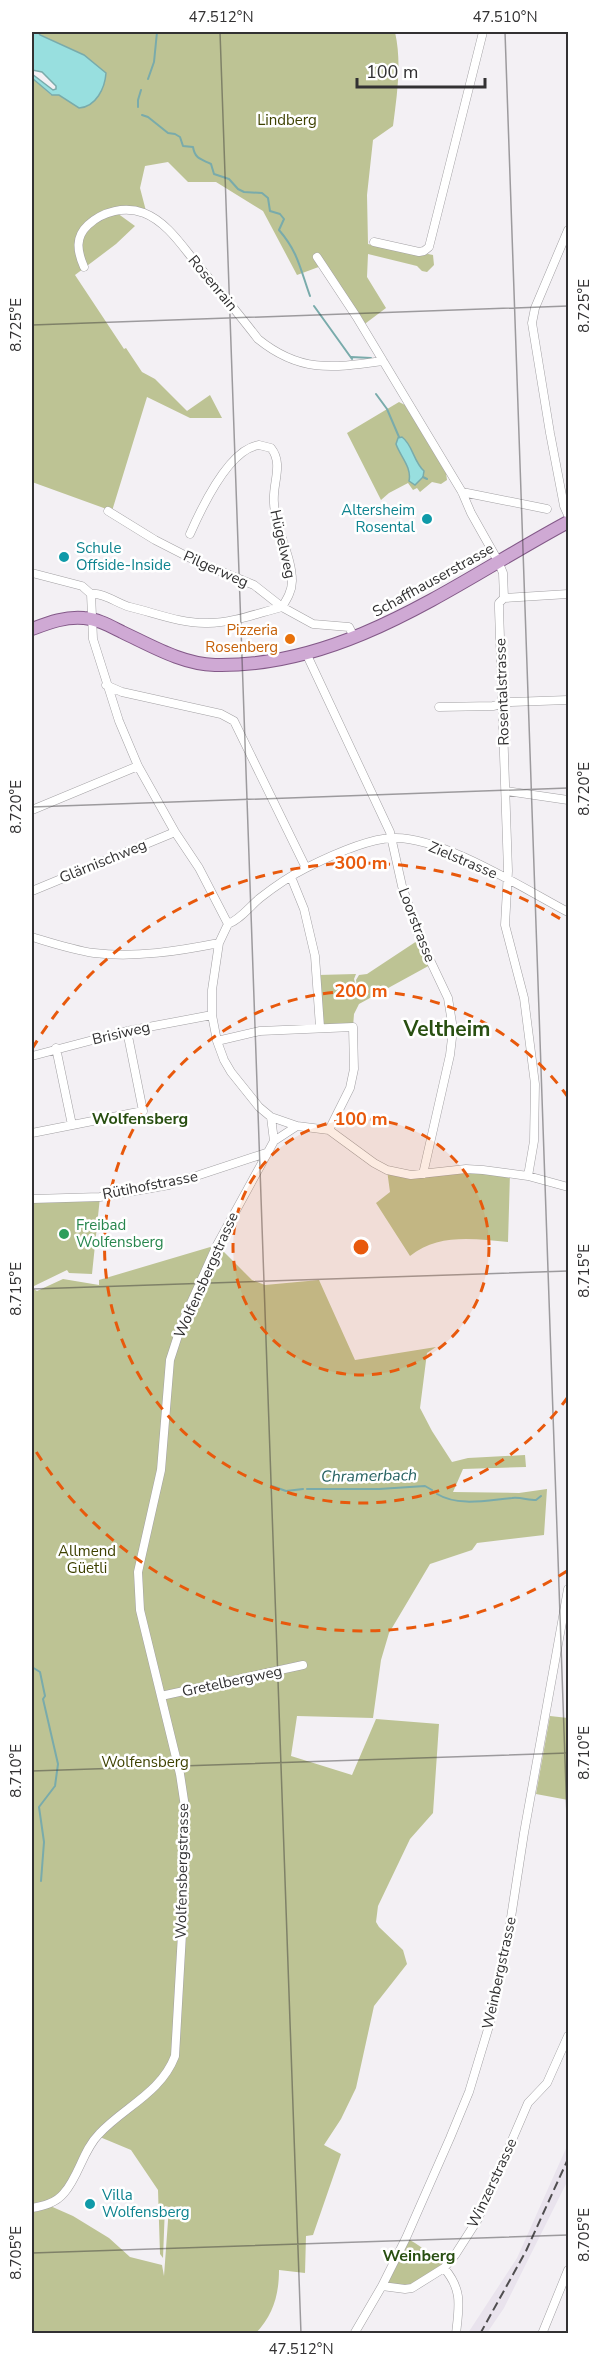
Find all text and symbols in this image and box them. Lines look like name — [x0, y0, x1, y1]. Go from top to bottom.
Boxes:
text: 47.512°N — [188, 7, 254, 27]
text: 47.510°N — [472, 7, 538, 27]
scale bar — [357, 51, 484, 89]
text: 100 m — [366, 60, 418, 84]
park label: Lindberg — [257, 110, 317, 130]
street label: Rosenrain — [184, 251, 242, 315]
text: 8.725°E — [574, 279, 594, 333]
text: 8.725°E — [6, 298, 26, 352]
place label: Altersheim Rosental — [341, 500, 416, 537]
street label: Hügelweg — [265, 508, 301, 580]
marker: Altersheim Rosental — [420, 512, 434, 526]
place label: Schule Offside-Inside — [76, 538, 171, 575]
street label: Schaffhauserstrasse — [369, 538, 497, 622]
street label: Pilgerweg — [180, 546, 252, 592]
marker: Schule Offside-Inside — [57, 550, 71, 564]
place label: Pizzeria Rosenberg — [205, 620, 278, 657]
marker: Pizzeria Rosenberg — [283, 632, 297, 646]
street label: Rosentalstrasse — [490, 638, 514, 746]
text: 8.720°E — [574, 762, 594, 816]
text: 8.720°E — [6, 780, 26, 834]
street label: Glärnischweg — [56, 834, 150, 888]
street label: Zielstrasse — [426, 837, 500, 883]
text: 300 m — [334, 851, 388, 875]
street label: Loorstrasse — [394, 885, 440, 965]
text: 200 m — [334, 979, 388, 1003]
district label: Veltheim — [403, 1015, 490, 1043]
street label: Brisiweg — [90, 1017, 152, 1049]
text: 100 m — [334, 1107, 388, 1131]
district label: Wolfensberg — [92, 1108, 188, 1130]
street label: Rütihofstrasse — [101, 1166, 199, 1204]
street label: Wolfensbergstrasse — [169, 1209, 243, 1341]
place label: Freibad Wolfensberg — [76, 1215, 164, 1252]
marker: Freibad Wolfensberg — [57, 1227, 71, 1241]
centre of rings — [351, 1237, 371, 1257]
text: 8.715°E — [574, 1244, 594, 1298]
text: 8.715°E — [6, 1262, 26, 1316]
water label: Chramerbach — [321, 1464, 417, 1488]
park label: Allmend Güetli — [58, 1541, 116, 1578]
street label: Gretelbergweg — [180, 1661, 284, 1701]
text: 8.710°E — [574, 1726, 594, 1780]
text: 8.710°E — [6, 1744, 26, 1798]
park label: Wolfensberg — [101, 1752, 189, 1772]
street label: Wolfensbergstrasse — [171, 1803, 193, 1939]
street label: Weinbergstrasse — [477, 1915, 521, 2031]
street label: Winzerstrasse — [463, 2135, 521, 2231]
place label: Villa Wolfensberg — [101, 2185, 190, 2222]
marker: Villa Wolfensberg — [83, 2197, 97, 2211]
text: 8.705°E — [574, 2208, 594, 2262]
text: 8.705°E — [6, 2226, 26, 2280]
district label: Weinberg — [383, 2245, 456, 2267]
text: 47.512°N — [268, 2339, 334, 2359]

